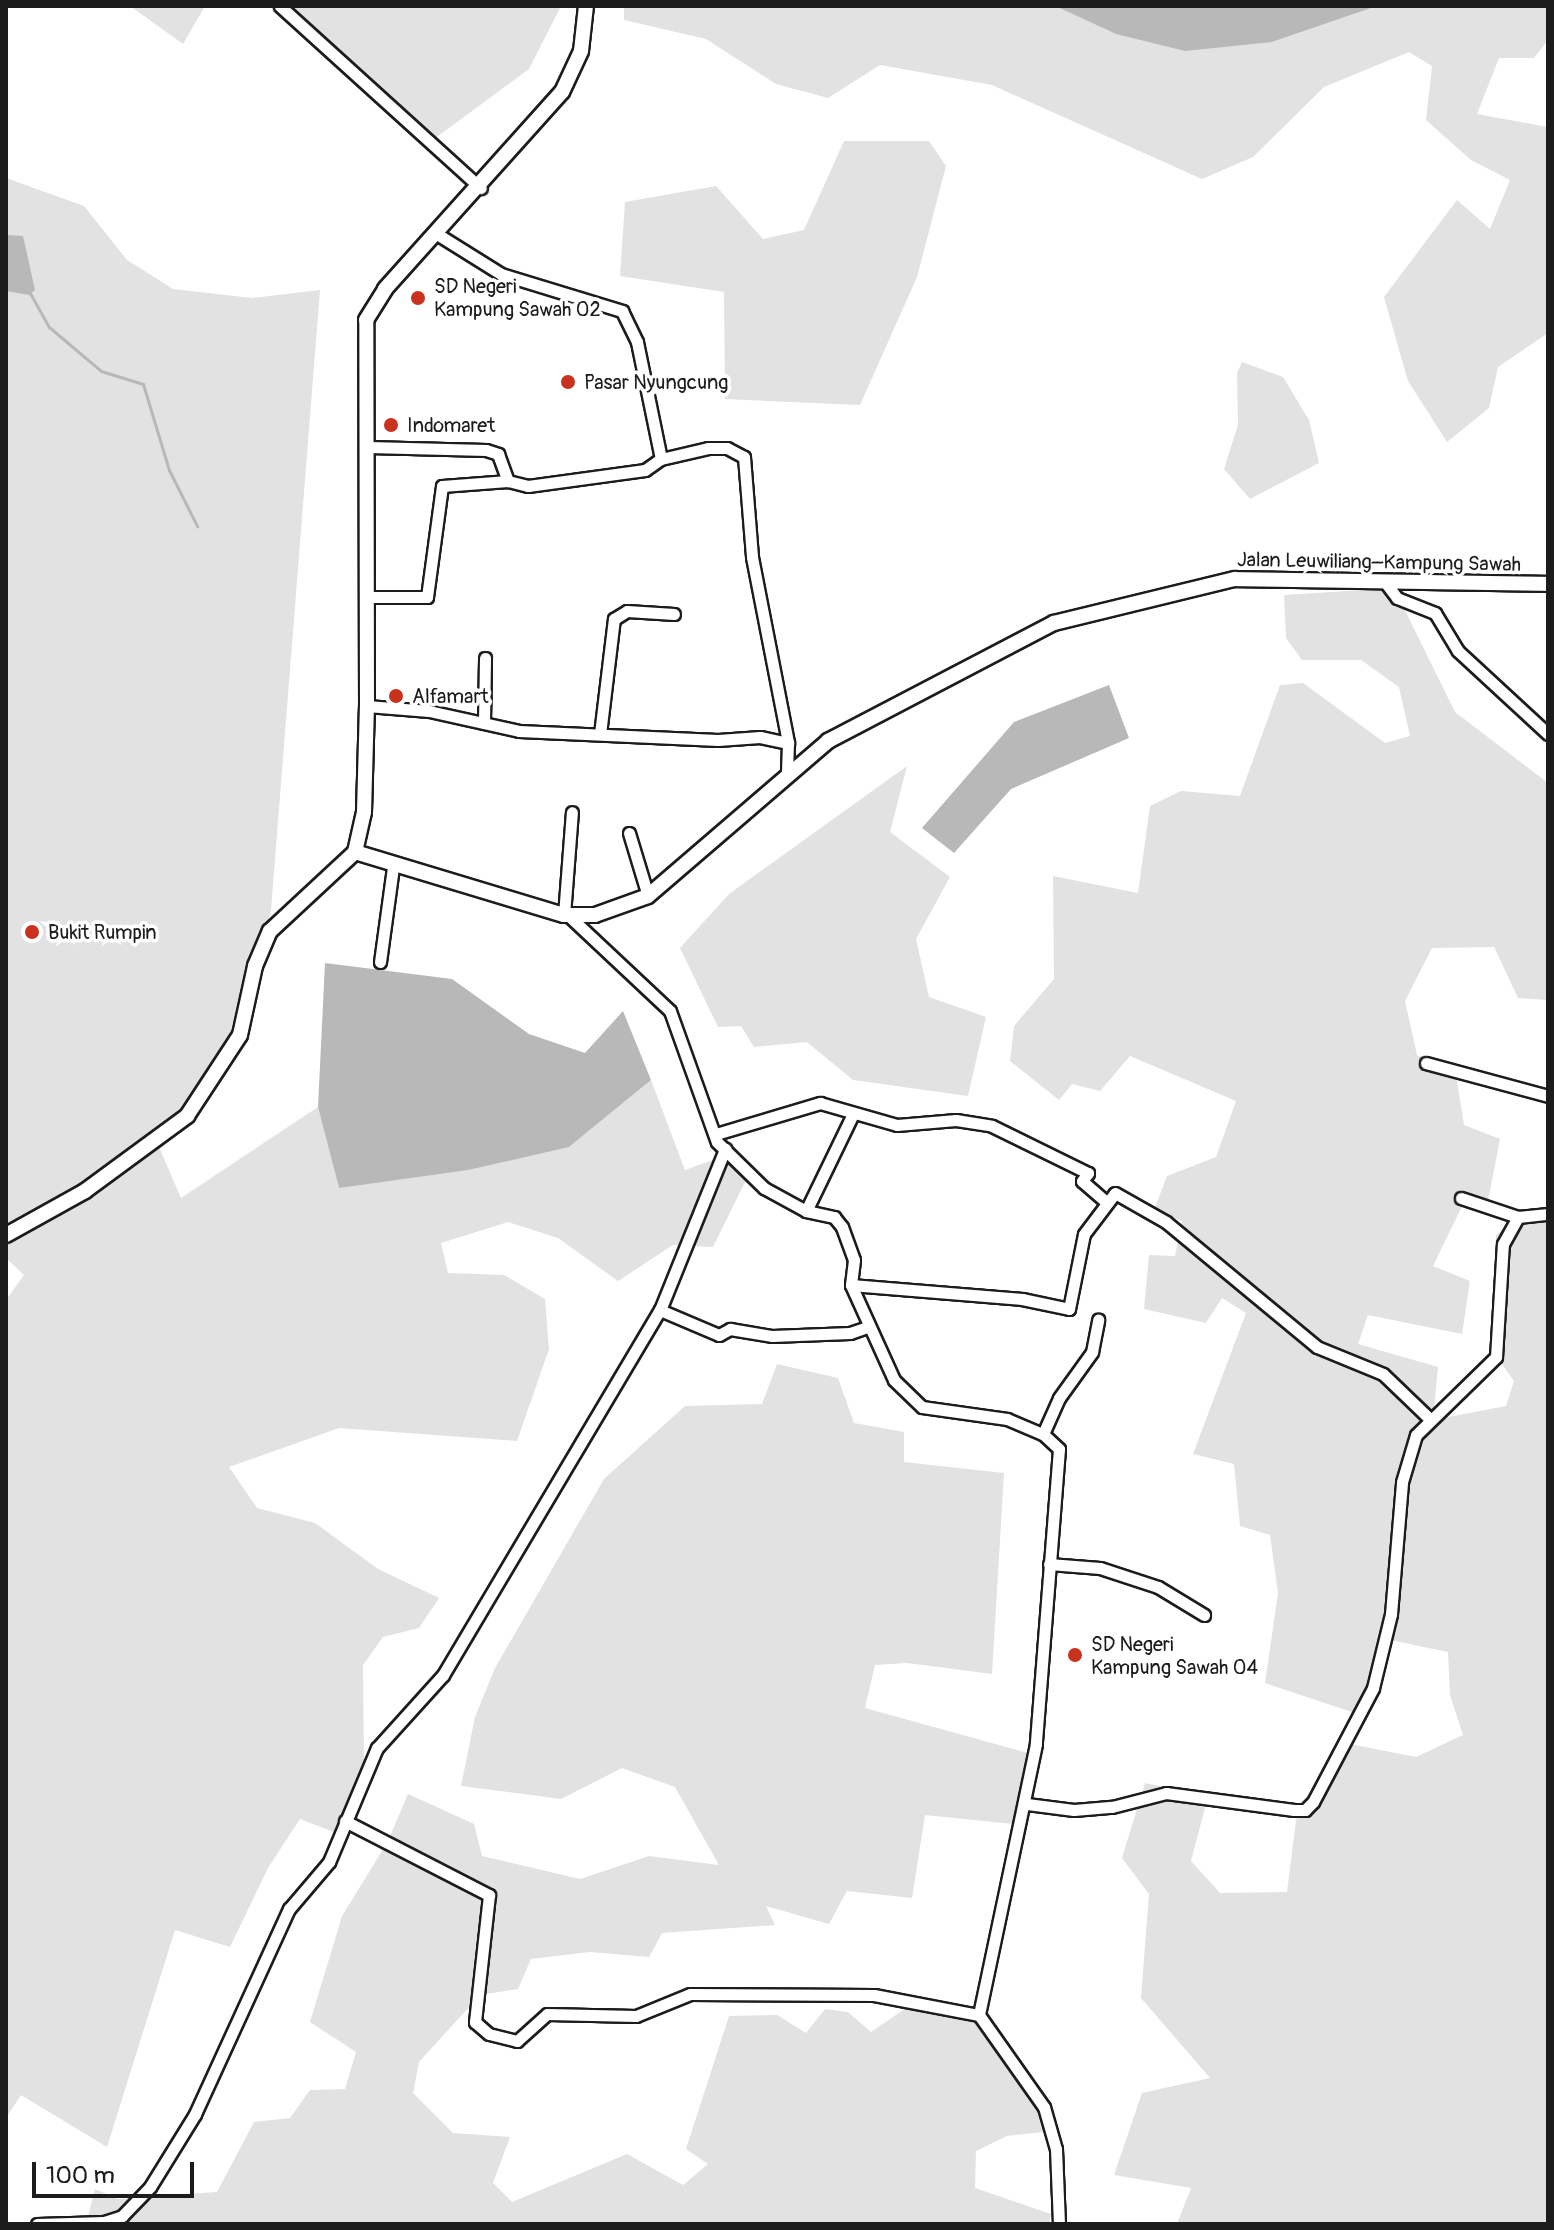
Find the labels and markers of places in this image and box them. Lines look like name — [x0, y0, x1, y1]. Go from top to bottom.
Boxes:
place label: SD Negeri Kampung Sawah 02 — [434, 274, 601, 321]
marker: SD Negeri Kampung Sawah 02 — [409, 289, 427, 307]
place label: Pasar Nyungcung — [584, 370, 728, 394]
marker: Pasar Nyungcung — [559, 373, 577, 391]
place label: Indomaret — [407, 413, 495, 437]
marker: Indomaret — [382, 416, 400, 434]
place label: Alfamart — [412, 684, 489, 708]
marker: Alfamart — [387, 687, 405, 705]
place label: Bukit Rumpin — [48, 920, 157, 944]
marker: Bukit Rumpin — [23, 923, 41, 941]
place label: SD Negeri Kampung Sawah 04 — [1091, 1632, 1258, 1679]
marker: SD Negeri Kampung Sawah 04 — [1066, 1646, 1084, 1664]

